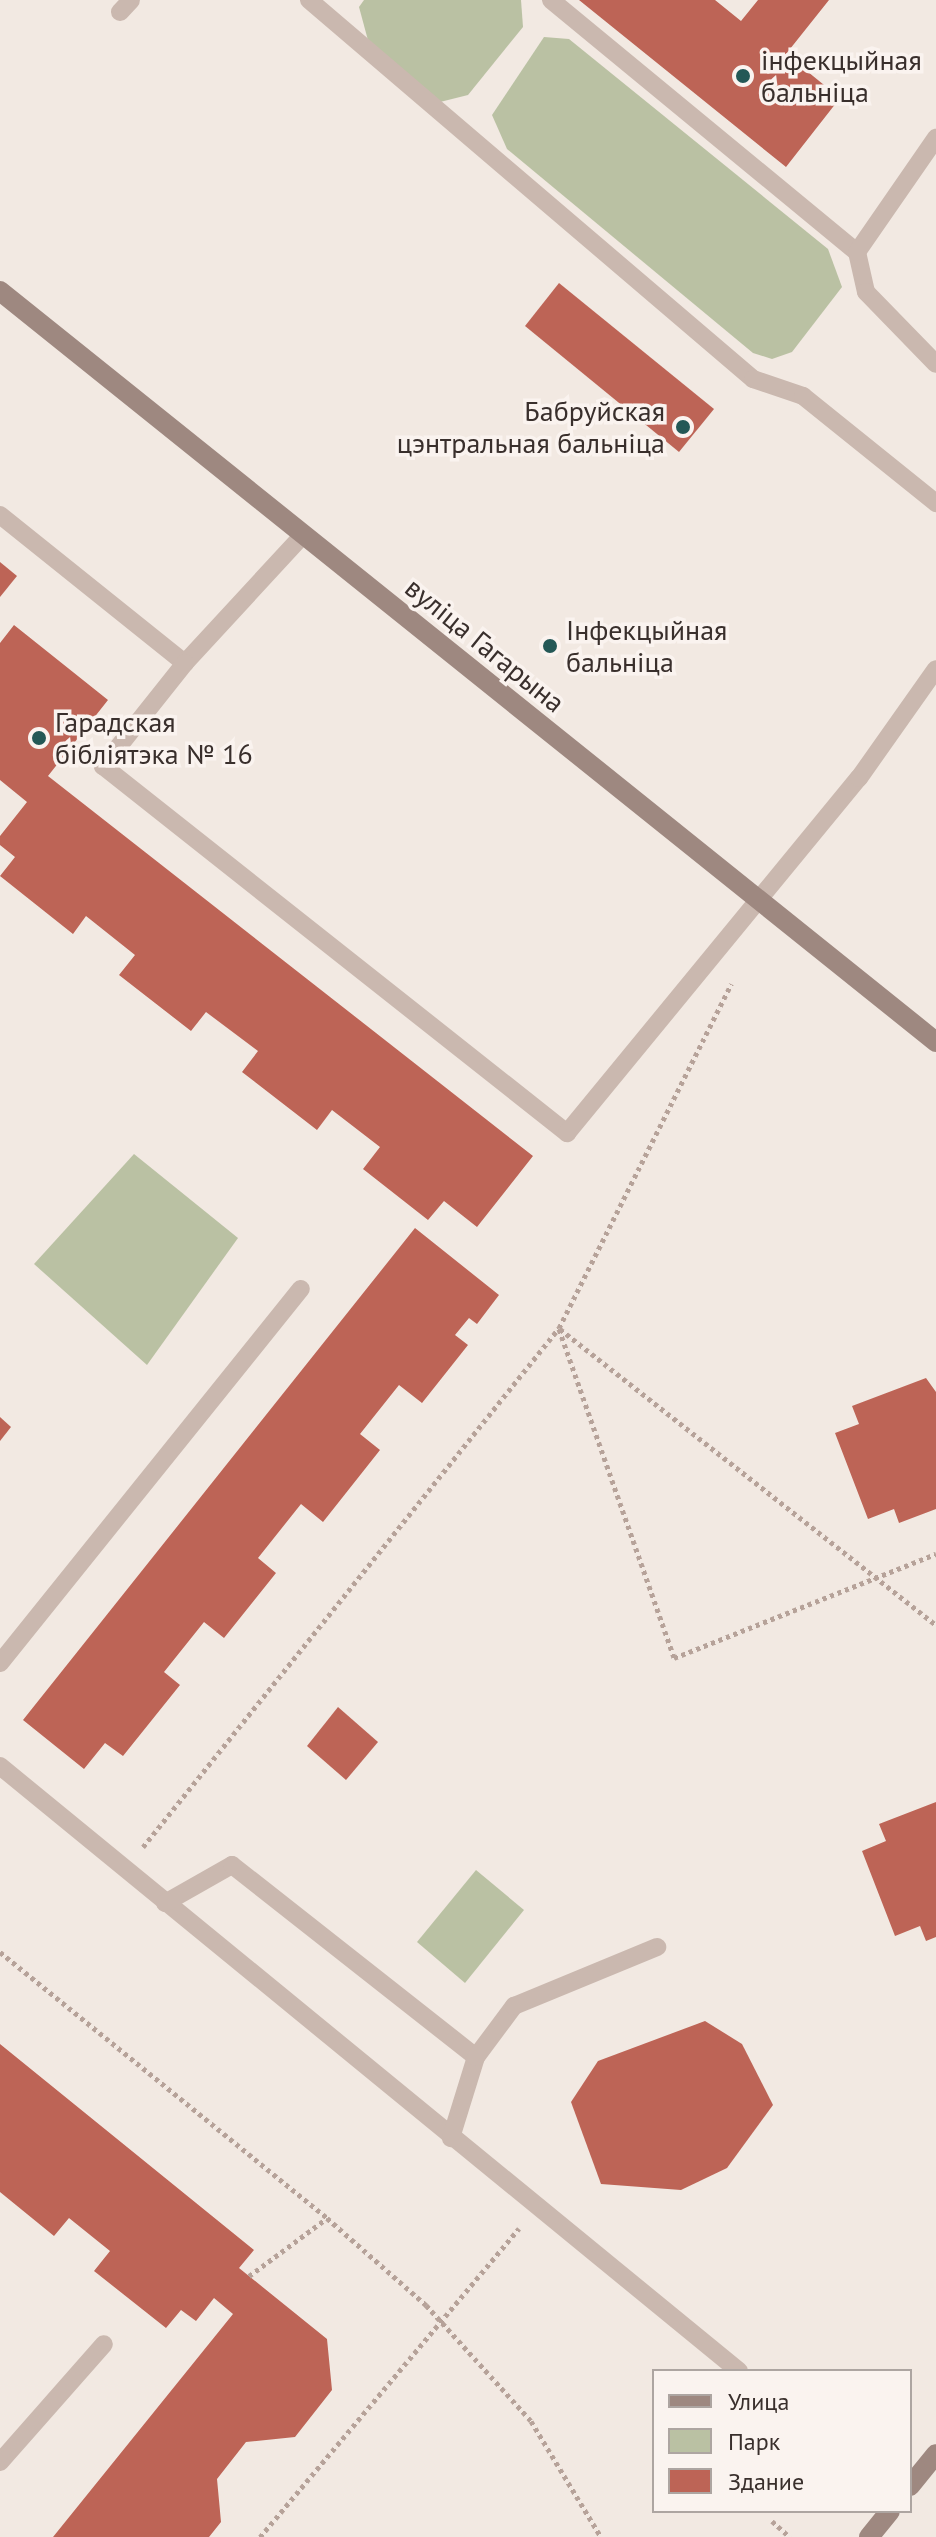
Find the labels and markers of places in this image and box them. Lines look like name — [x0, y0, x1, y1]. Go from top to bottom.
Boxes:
place label: інфекцыйная бальніца — [761, 43, 922, 109]
marker: інфекцыйная бальніца — [732, 65, 754, 87]
place label: Бабруйская цэнтральная бальніца — [397, 394, 665, 460]
marker: Бабруйская цэнтральная бальніца — [672, 416, 694, 438]
place label: Інфекцыйная бальніца — [566, 613, 727, 679]
marker: Інфекцыйная бальніца — [541, 637, 559, 655]
place label: Гарадская бібліятэка № 16 — [55, 705, 253, 771]
marker: Гарадская бібліятэка № 16 — [30, 729, 48, 747]

